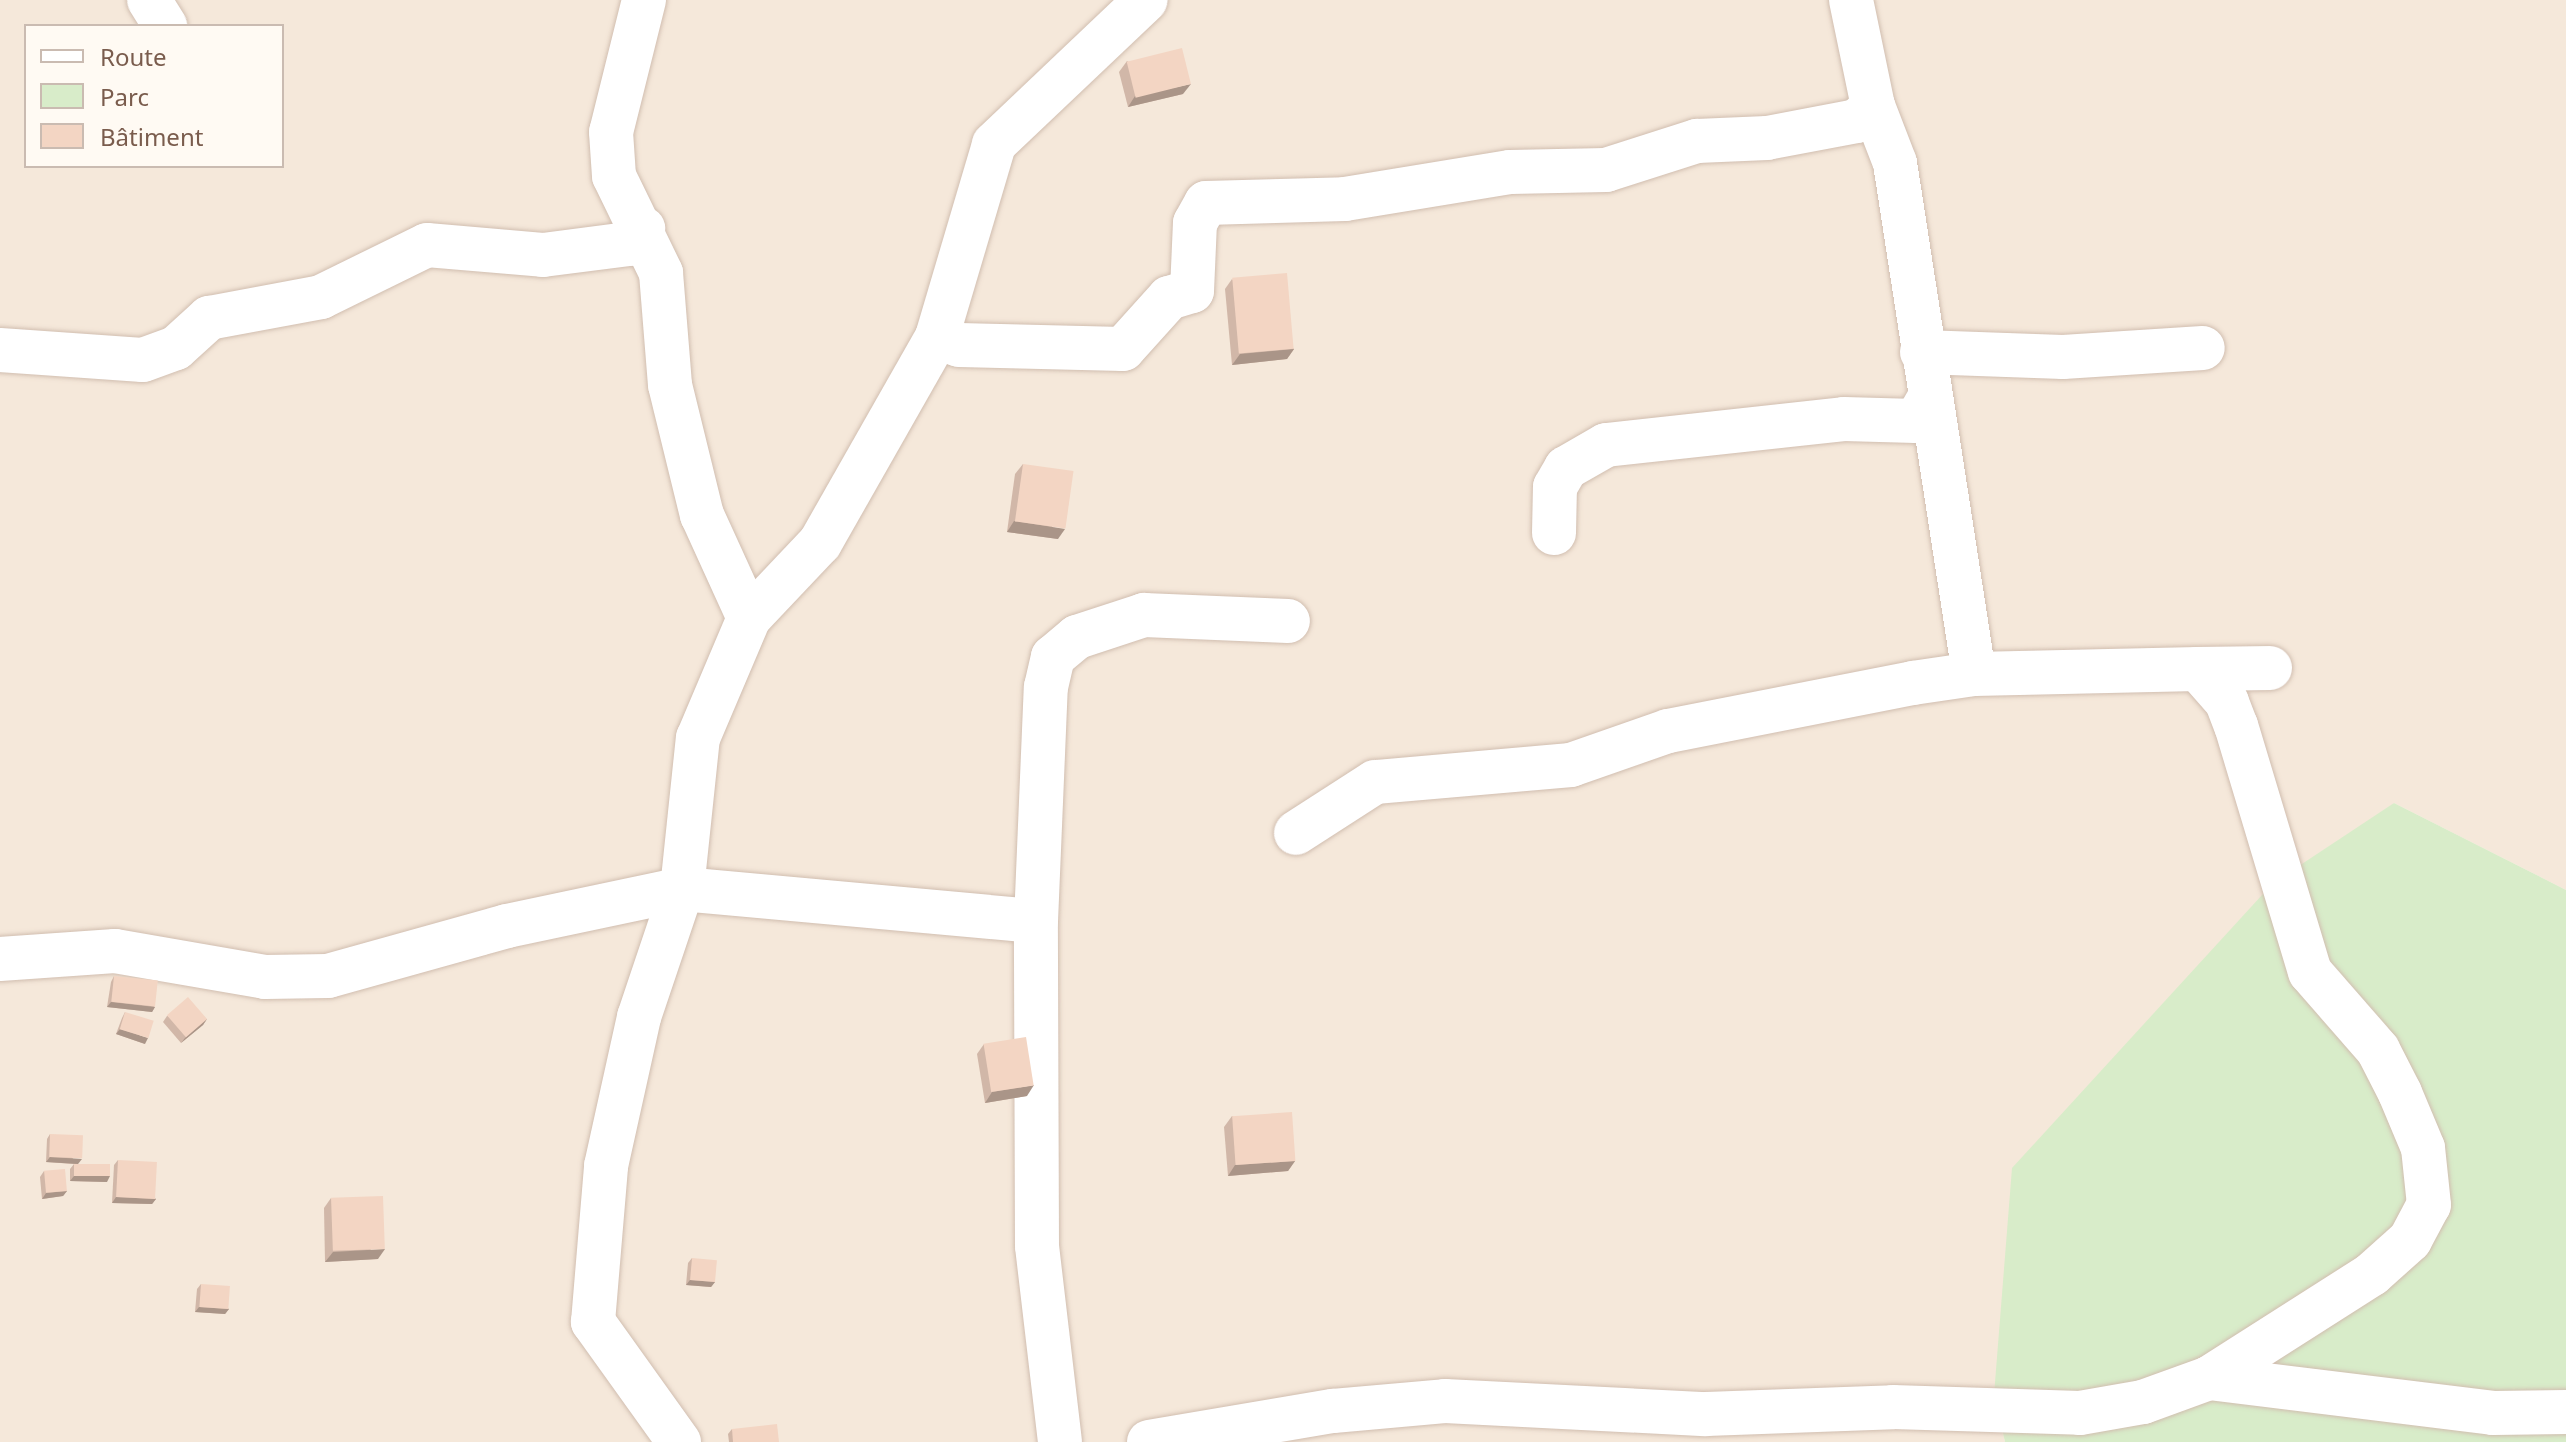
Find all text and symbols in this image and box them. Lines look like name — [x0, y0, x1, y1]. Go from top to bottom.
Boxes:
legend — [24, 24, 284, 168]
text: Route — [100, 40, 166, 73]
text: Parc — [100, 80, 149, 113]
text: Bâtiment — [100, 120, 203, 153]

